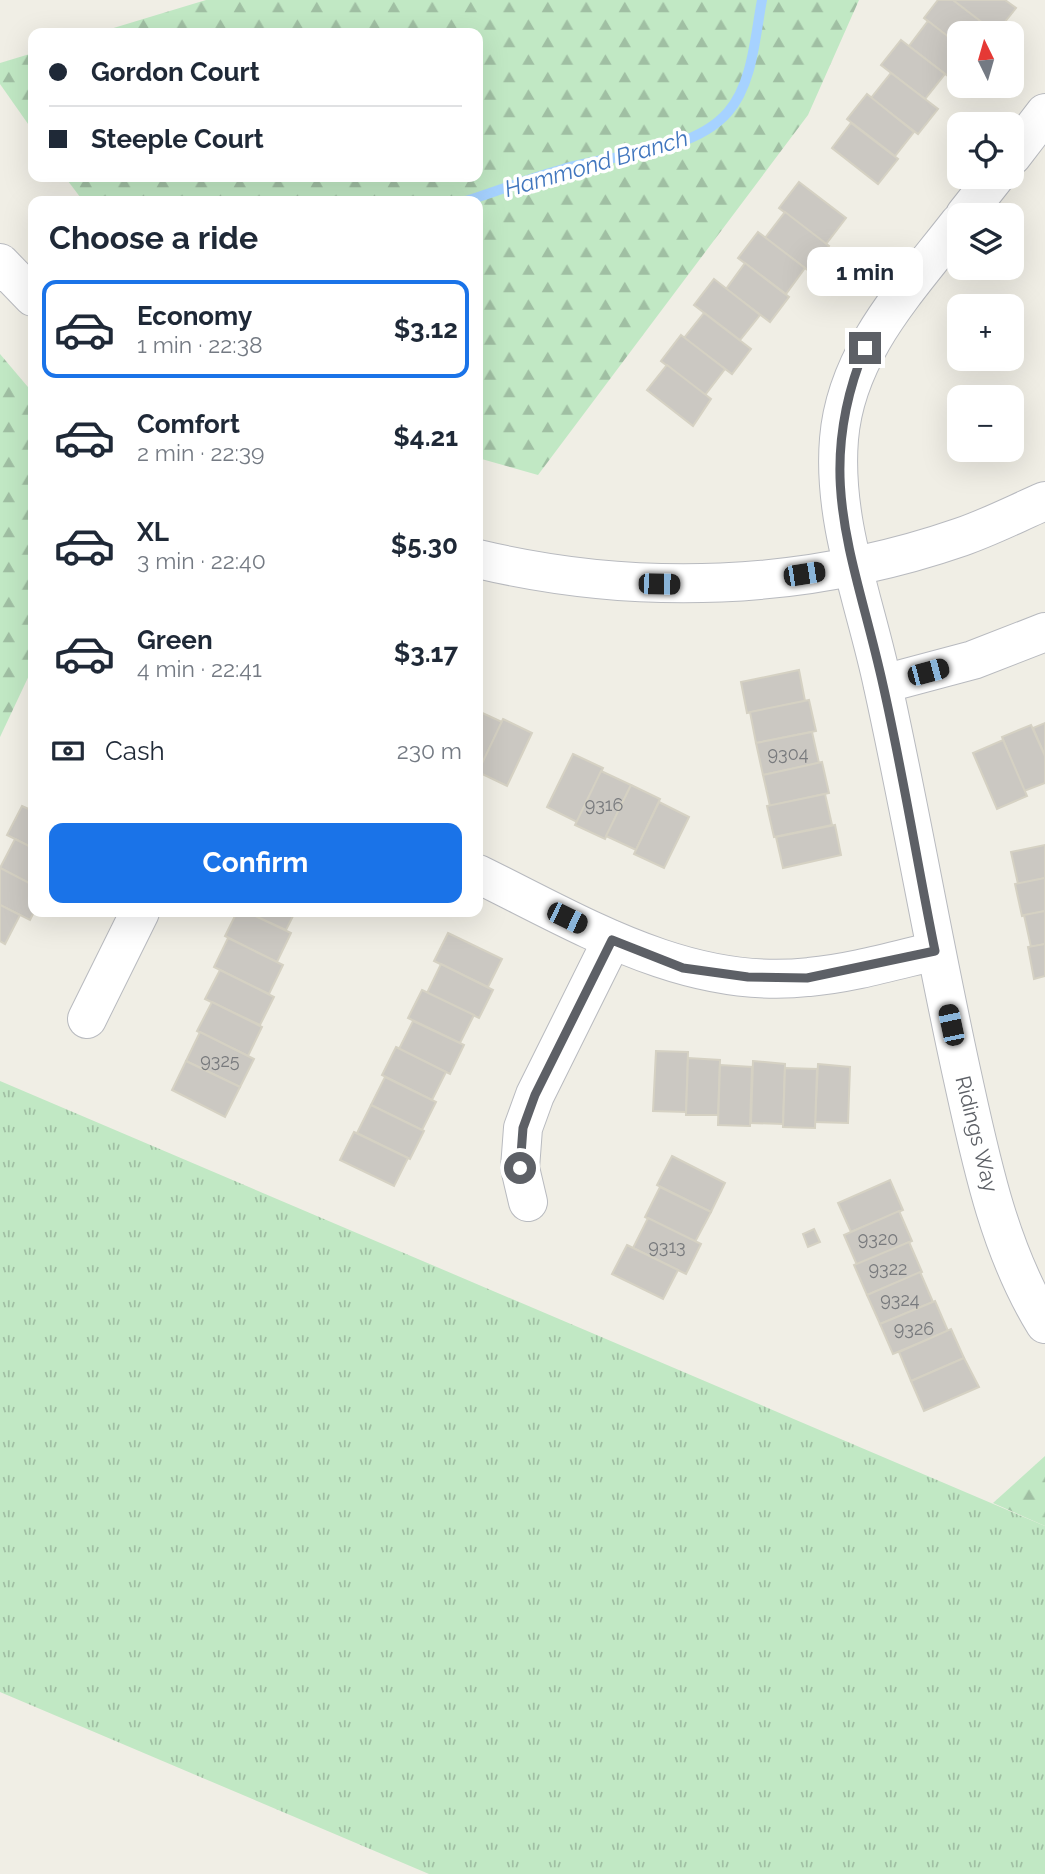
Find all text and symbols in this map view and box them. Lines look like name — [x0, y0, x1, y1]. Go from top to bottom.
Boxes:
north arrow — [947, 21, 1024, 98]
map controls — [947, 21, 1024, 462]
text: Gordon Court — [91, 57, 260, 87]
button: locate — [947, 112, 1024, 189]
text: Steeple Court — [91, 124, 264, 154]
water label: Hammond Branch — [501, 124, 691, 202]
button: layers — [947, 203, 1024, 280]
text: Choose a ride — [49, 219, 258, 256]
callout: 1 min — [807, 246, 923, 296]
text: 1 min — [836, 258, 894, 285]
button: + — [947, 294, 1024, 371]
icon: car — [53, 298, 116, 361]
text: Economy — [137, 301, 252, 331]
text: $3.12 — [394, 314, 458, 344]
text: 1 min · 22:38 — [137, 331, 263, 358]
route end — [849, 332, 881, 364]
button: − — [947, 385, 1024, 462]
icon: car — [53, 406, 116, 469]
text: Comfort — [137, 409, 240, 439]
text: $4.21 — [393, 422, 458, 452]
text: 2 min · 22:39 — [137, 439, 265, 466]
icon: car — [53, 514, 116, 577]
text: XL — [137, 517, 169, 547]
text: $5.30 — [391, 530, 458, 560]
text: 3 min · 22:40 — [137, 547, 266, 574]
car — [782, 560, 827, 588]
car — [638, 573, 681, 595]
icon: car — [53, 622, 116, 685]
text: Green — [137, 625, 213, 655]
text: $3.17 — [394, 638, 458, 668]
text: 4 min · 22:41 — [137, 655, 262, 682]
car — [905, 656, 952, 688]
icon: cash — [49, 732, 87, 770]
text: Cash — [105, 736, 165, 766]
text: 230 m — [397, 737, 462, 764]
house number: 9304 — [767, 743, 809, 764]
house number: 9316 — [585, 794, 624, 815]
button: Confirm — [49, 823, 462, 903]
car — [544, 899, 591, 937]
car — [937, 1002, 966, 1048]
house number: 9325 — [200, 1050, 240, 1071]
street label: Ridings Way — [950, 1073, 1004, 1195]
route start — [504, 1152, 536, 1184]
house number: 9320 — [858, 1228, 898, 1249]
house number: 9313 — [648, 1236, 686, 1257]
house number: 9322 — [869, 1258, 907, 1279]
house number: 9324 — [880, 1289, 920, 1310]
house number: 9326 — [894, 1318, 934, 1339]

